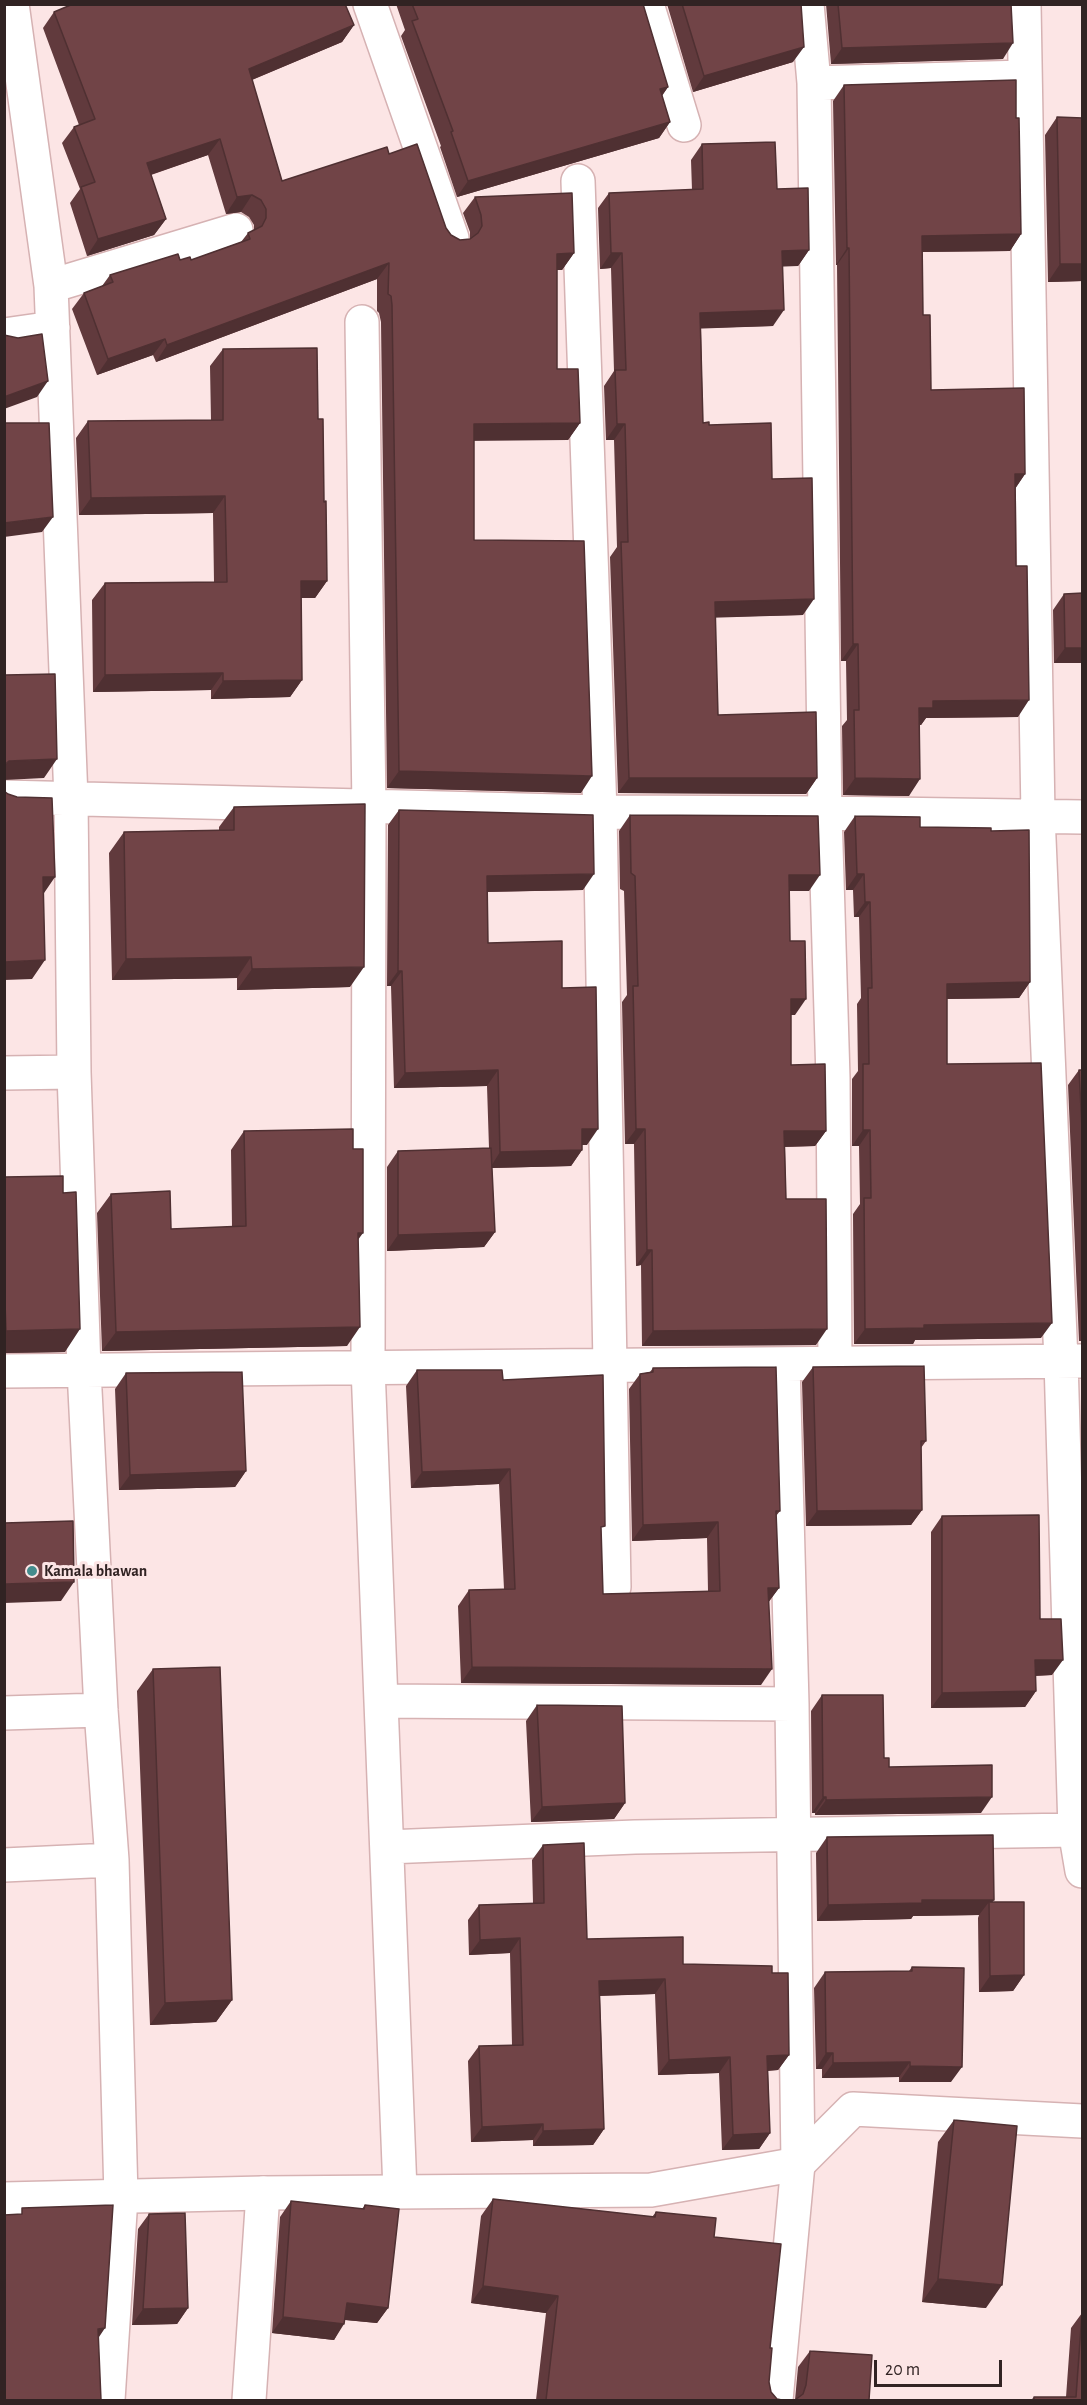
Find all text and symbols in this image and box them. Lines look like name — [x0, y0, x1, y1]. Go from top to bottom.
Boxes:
place label: Kamala bhawan — [44, 1561, 147, 1581]
marker: Kamala bhawan — [25, 1564, 39, 1578]
scale bar — [877, 2348, 1004, 2386]
text: 20 m — [885, 2361, 920, 2379]

